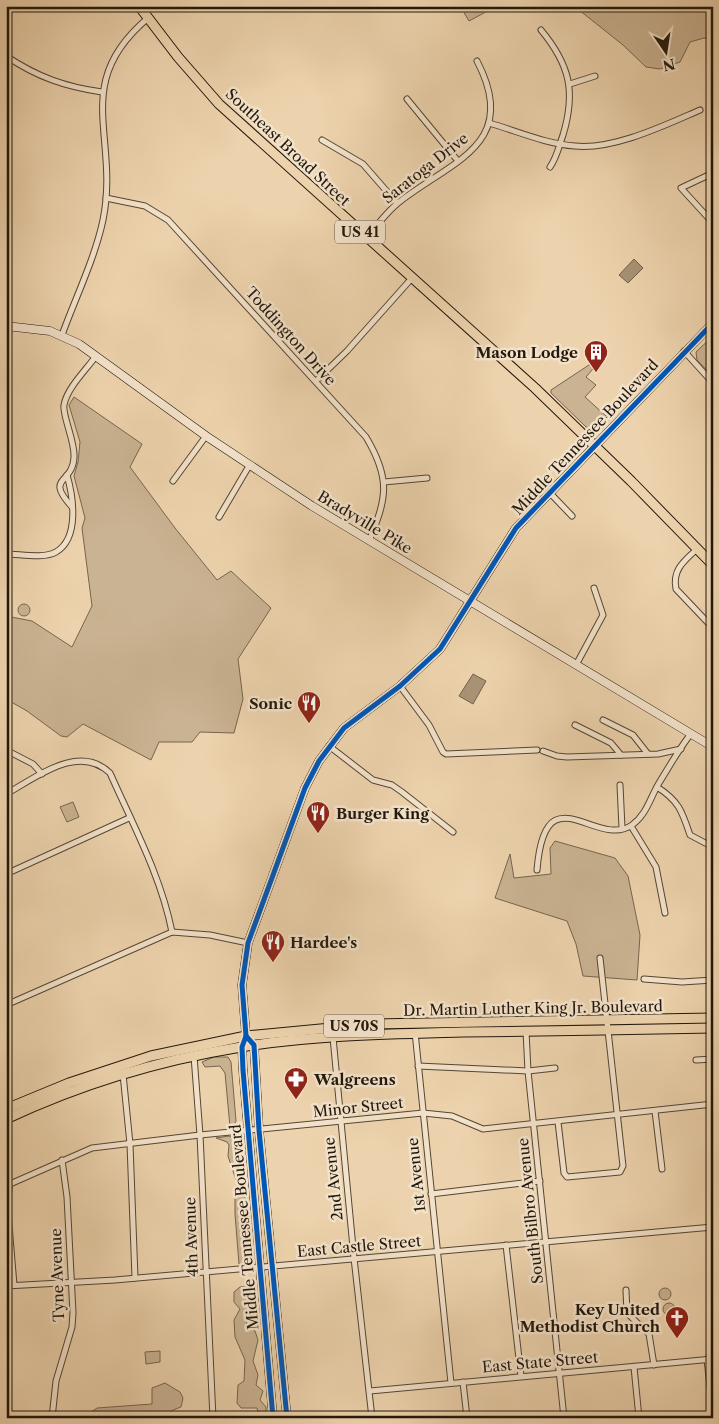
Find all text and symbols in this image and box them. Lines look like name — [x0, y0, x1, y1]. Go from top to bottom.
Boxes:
north arrow — [642, 28, 692, 78]
text: N — [661, 55, 677, 75]
street label: Southeast Broad Street — [222, 84, 355, 210]
street label: Saratoga Drive — [378, 128, 472, 208]
road number: US 41 — [335, 220, 385, 243]
street label: Toddington Drive — [242, 283, 340, 389]
building icon: Mason Lodge — [583, 339, 609, 373]
place label: Mason Lodge — [476, 343, 578, 362]
street label: Middle Tennessee Boulevard — [508, 355, 662, 519]
street label: Bradyville Pike — [314, 486, 416, 558]
restaurant icon: Sonic — [296, 690, 322, 724]
place label: Sonic — [249, 694, 292, 713]
restaurant icon: Burger King — [305, 800, 331, 834]
place label: Burger King — [336, 804, 429, 823]
restaurant icon: Hardee's — [260, 929, 286, 963]
place label: Hardee's — [290, 933, 357, 952]
street label: Dr. Martin Luther King Jr. Boulevard — [403, 996, 663, 1020]
road number: US 70S — [324, 1014, 384, 1038]
pharmacy icon: Walgreens — [283, 1066, 309, 1100]
place label: Walgreens — [313, 1070, 396, 1089]
street label: Minor Street — [312, 1093, 405, 1121]
street label: Middle Tennessee Boulevard — [226, 1124, 262, 1330]
street label: 2nd Avenue — [319, 1136, 347, 1222]
street label: 1st Avenue — [403, 1137, 429, 1213]
street label: South Bilbro Avenue — [513, 1137, 547, 1285]
street label: 4th Avenue — [180, 1197, 202, 1277]
street label: Tyne Avenue — [46, 1228, 68, 1322]
street label: East Castle Street — [296, 1231, 423, 1261]
place label: Key United Methodist Church — [520, 1300, 661, 1336]
church icon: Key United Methodist Church — [664, 1305, 690, 1339]
street label: East State Street — [481, 1347, 599, 1377]

